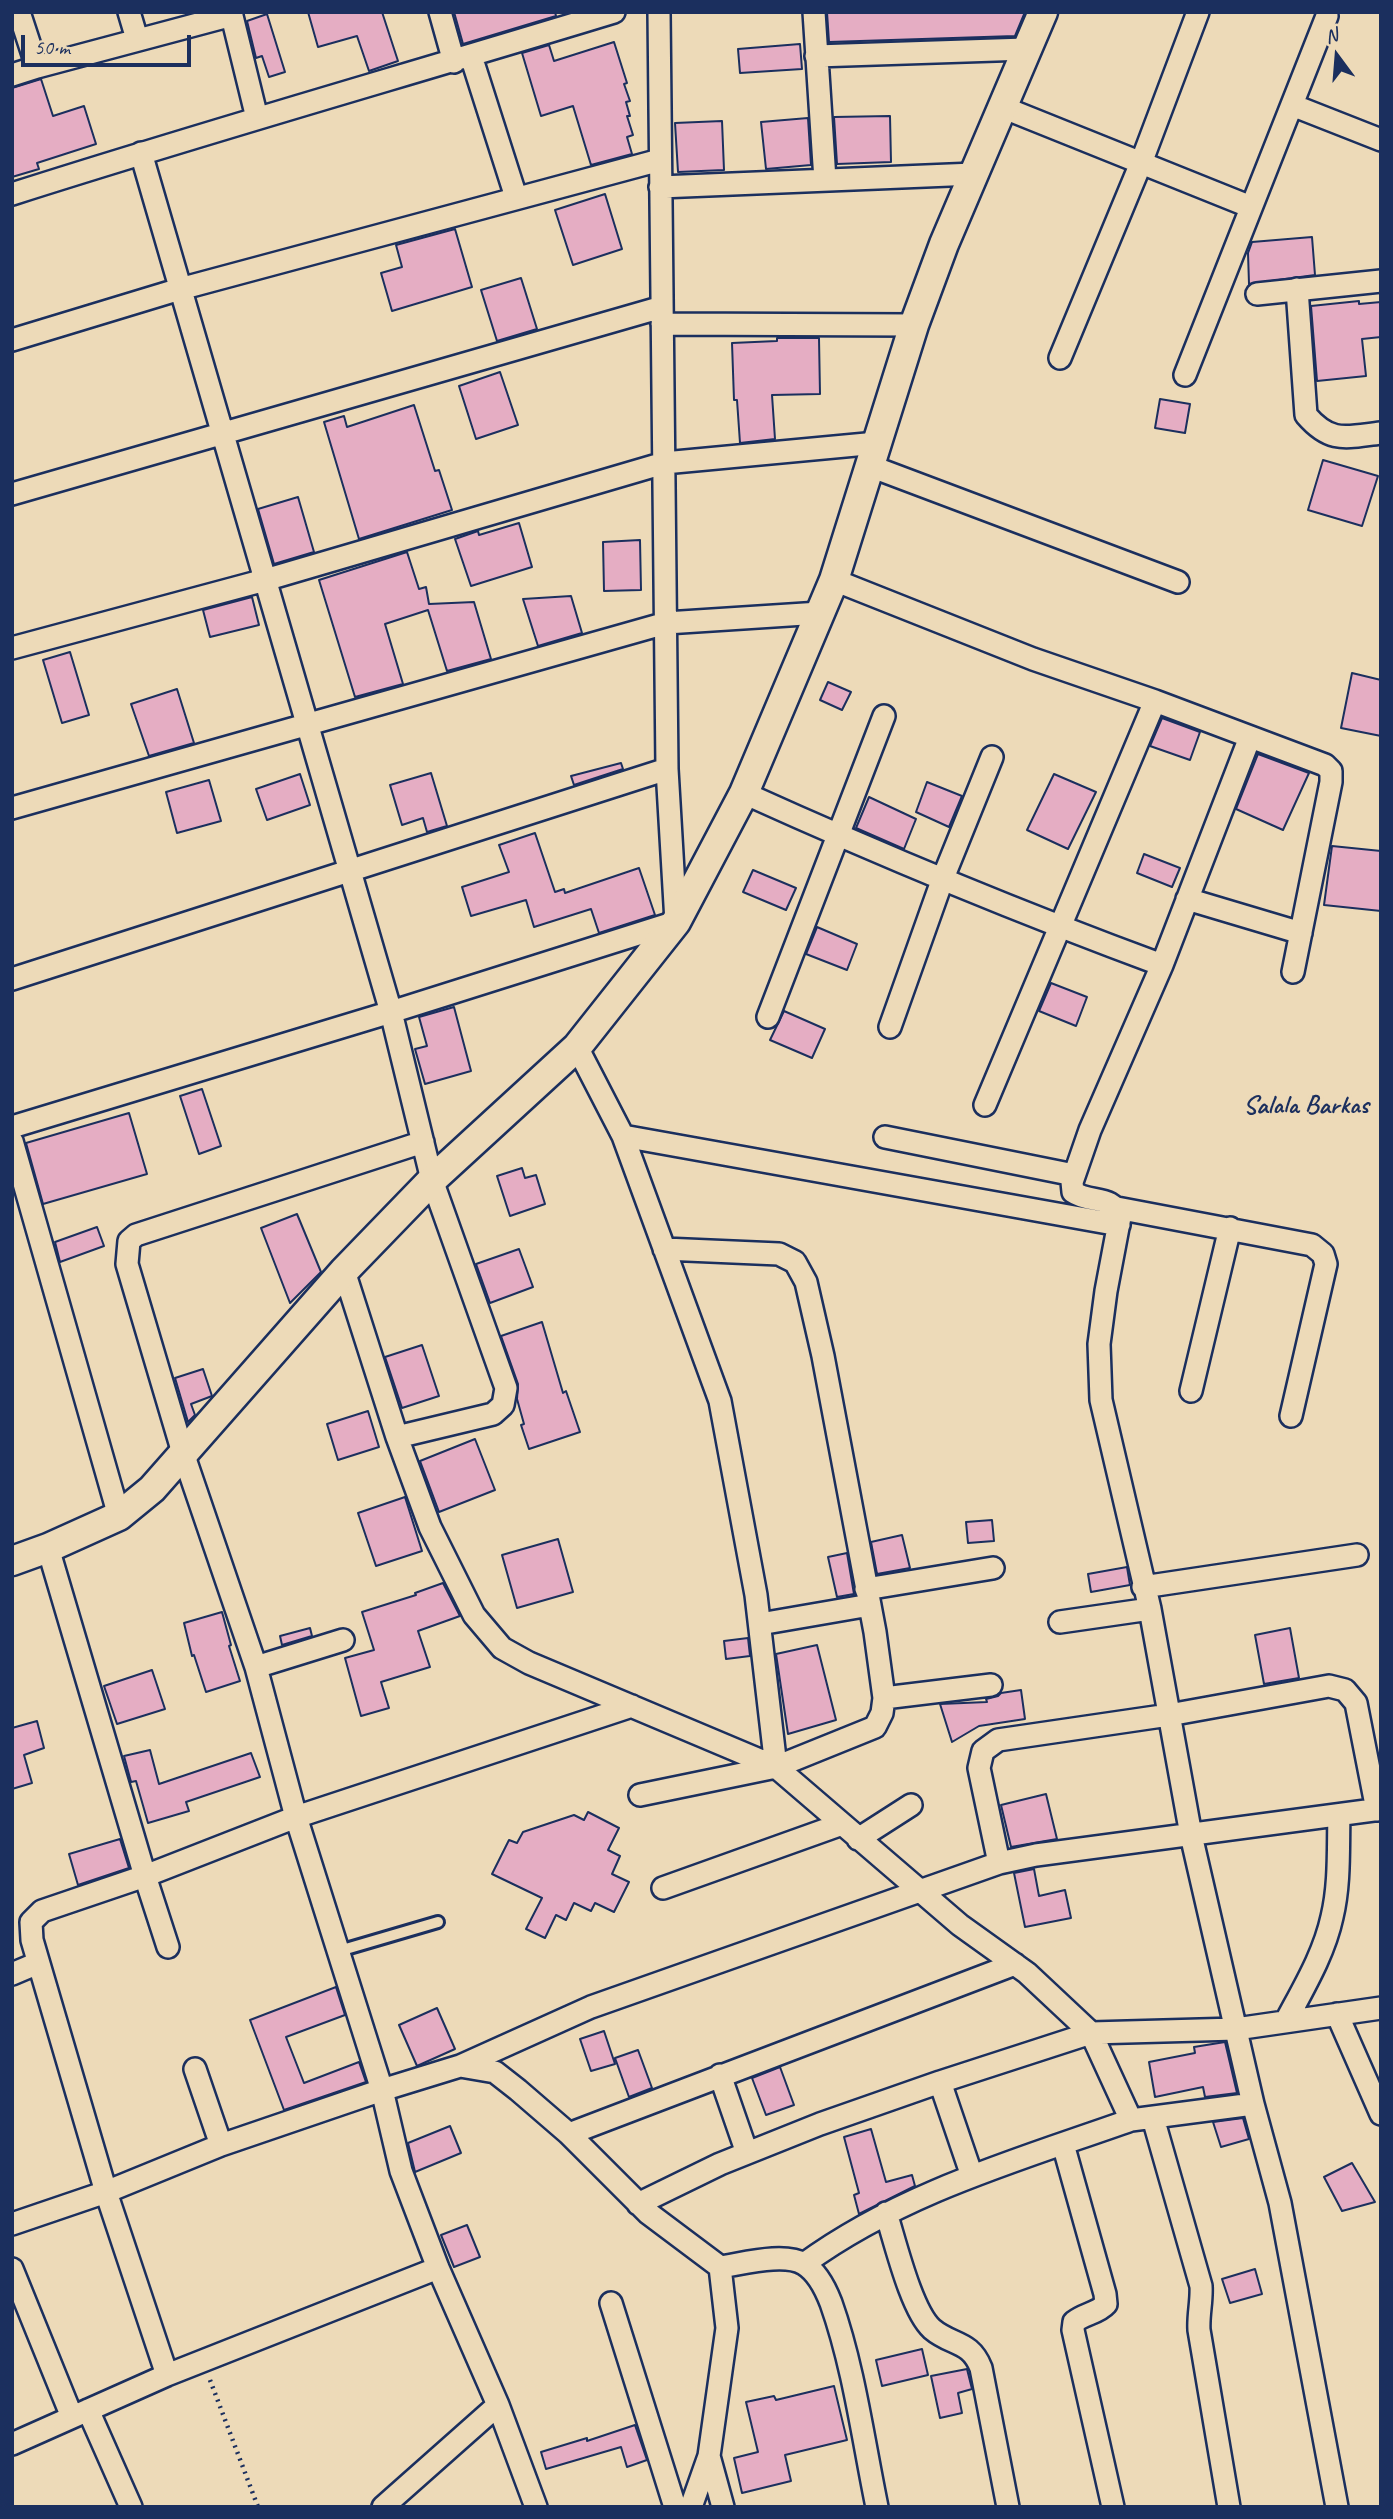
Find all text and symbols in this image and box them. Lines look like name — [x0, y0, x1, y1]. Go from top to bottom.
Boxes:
scale bar — [24, 21, 194, 65]
north arrow — [1302, 21, 1372, 91]
text: N — [1322, 23, 1340, 49]
text: 50 m — [34, 34, 70, 60]
district label: Salala Barkas — [1243, 1090, 1369, 1122]

